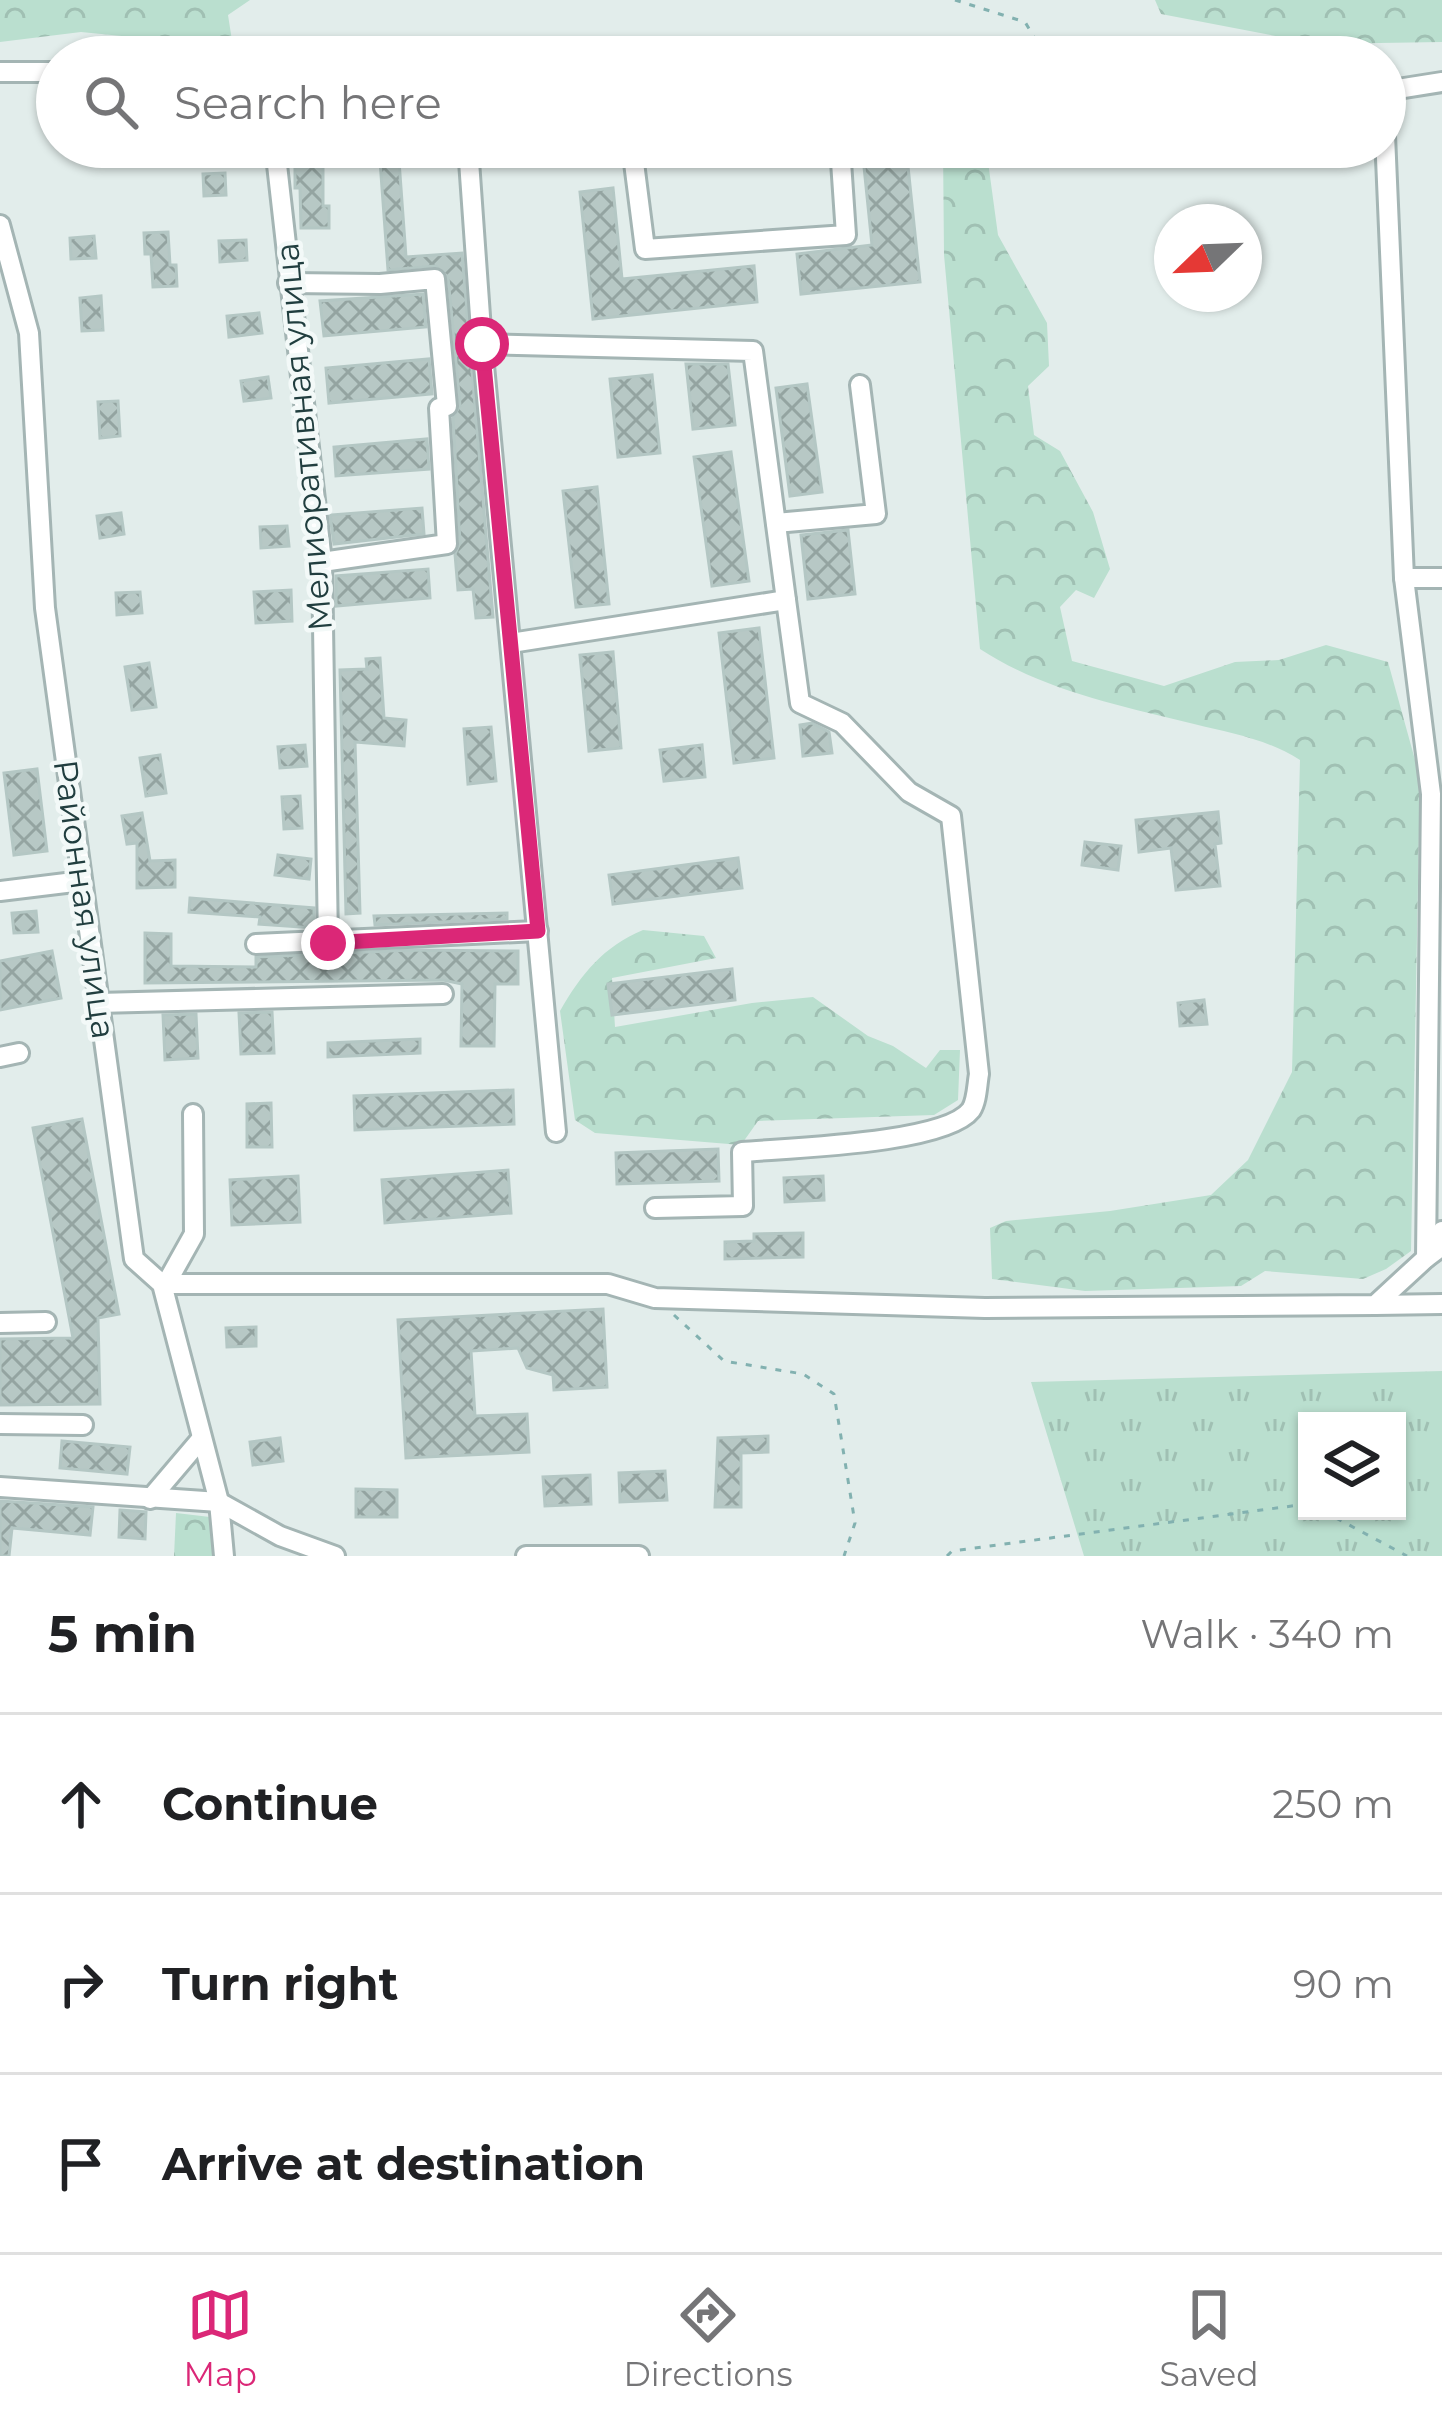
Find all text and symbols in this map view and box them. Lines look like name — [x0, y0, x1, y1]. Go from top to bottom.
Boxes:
search box — [36, 36, 1406, 168]
icon: search — [78, 69, 144, 135]
text: Search here — [174, 75, 442, 130]
north arrow — [1154, 204, 1262, 312]
street label: Мелиоративная улица — [266, 241, 340, 633]
route start — [455, 317, 509, 371]
street label: Районная улица — [46, 757, 124, 1041]
route end — [301, 916, 355, 970]
map controls — [1298, 1412, 1406, 1520]
button: layers — [1298, 1412, 1406, 1520]
text: 5 min — [48, 1603, 197, 1665]
text: Walk · 340 m — [1141, 1610, 1394, 1658]
icon: ahead — [48, 1771, 114, 1837]
text: Continue — [162, 1776, 378, 1831]
text: 250 m — [1272, 1780, 1394, 1828]
icon: right — [48, 1951, 114, 2017]
text: Turn right — [162, 1956, 398, 2011]
text: 90 m — [1293, 1960, 1394, 2008]
icon: arrive — [48, 2131, 114, 2197]
text: Arrive at destination — [162, 2136, 645, 2191]
tab: Map — [183, 2282, 257, 2394]
tab: Directions — [624, 2282, 793, 2394]
tab: Saved — [1159, 2282, 1259, 2394]

